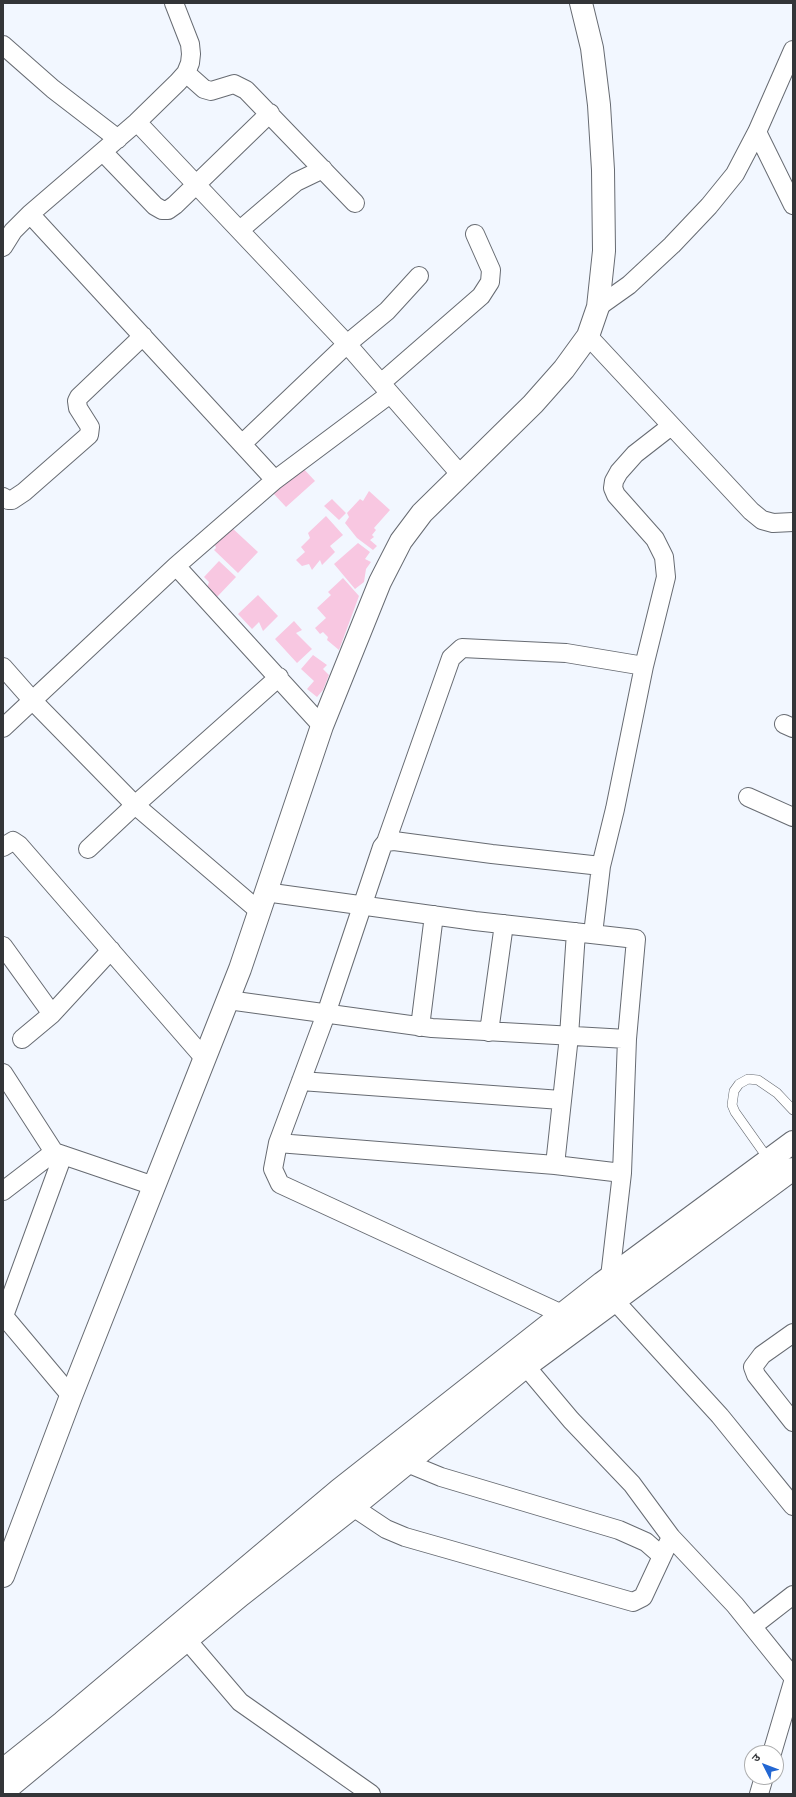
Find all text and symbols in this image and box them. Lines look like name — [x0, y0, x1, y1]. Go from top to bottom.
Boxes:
north arrow — [744, 1745, 784, 1785]
text: उ — [748, 1750, 763, 1765]

